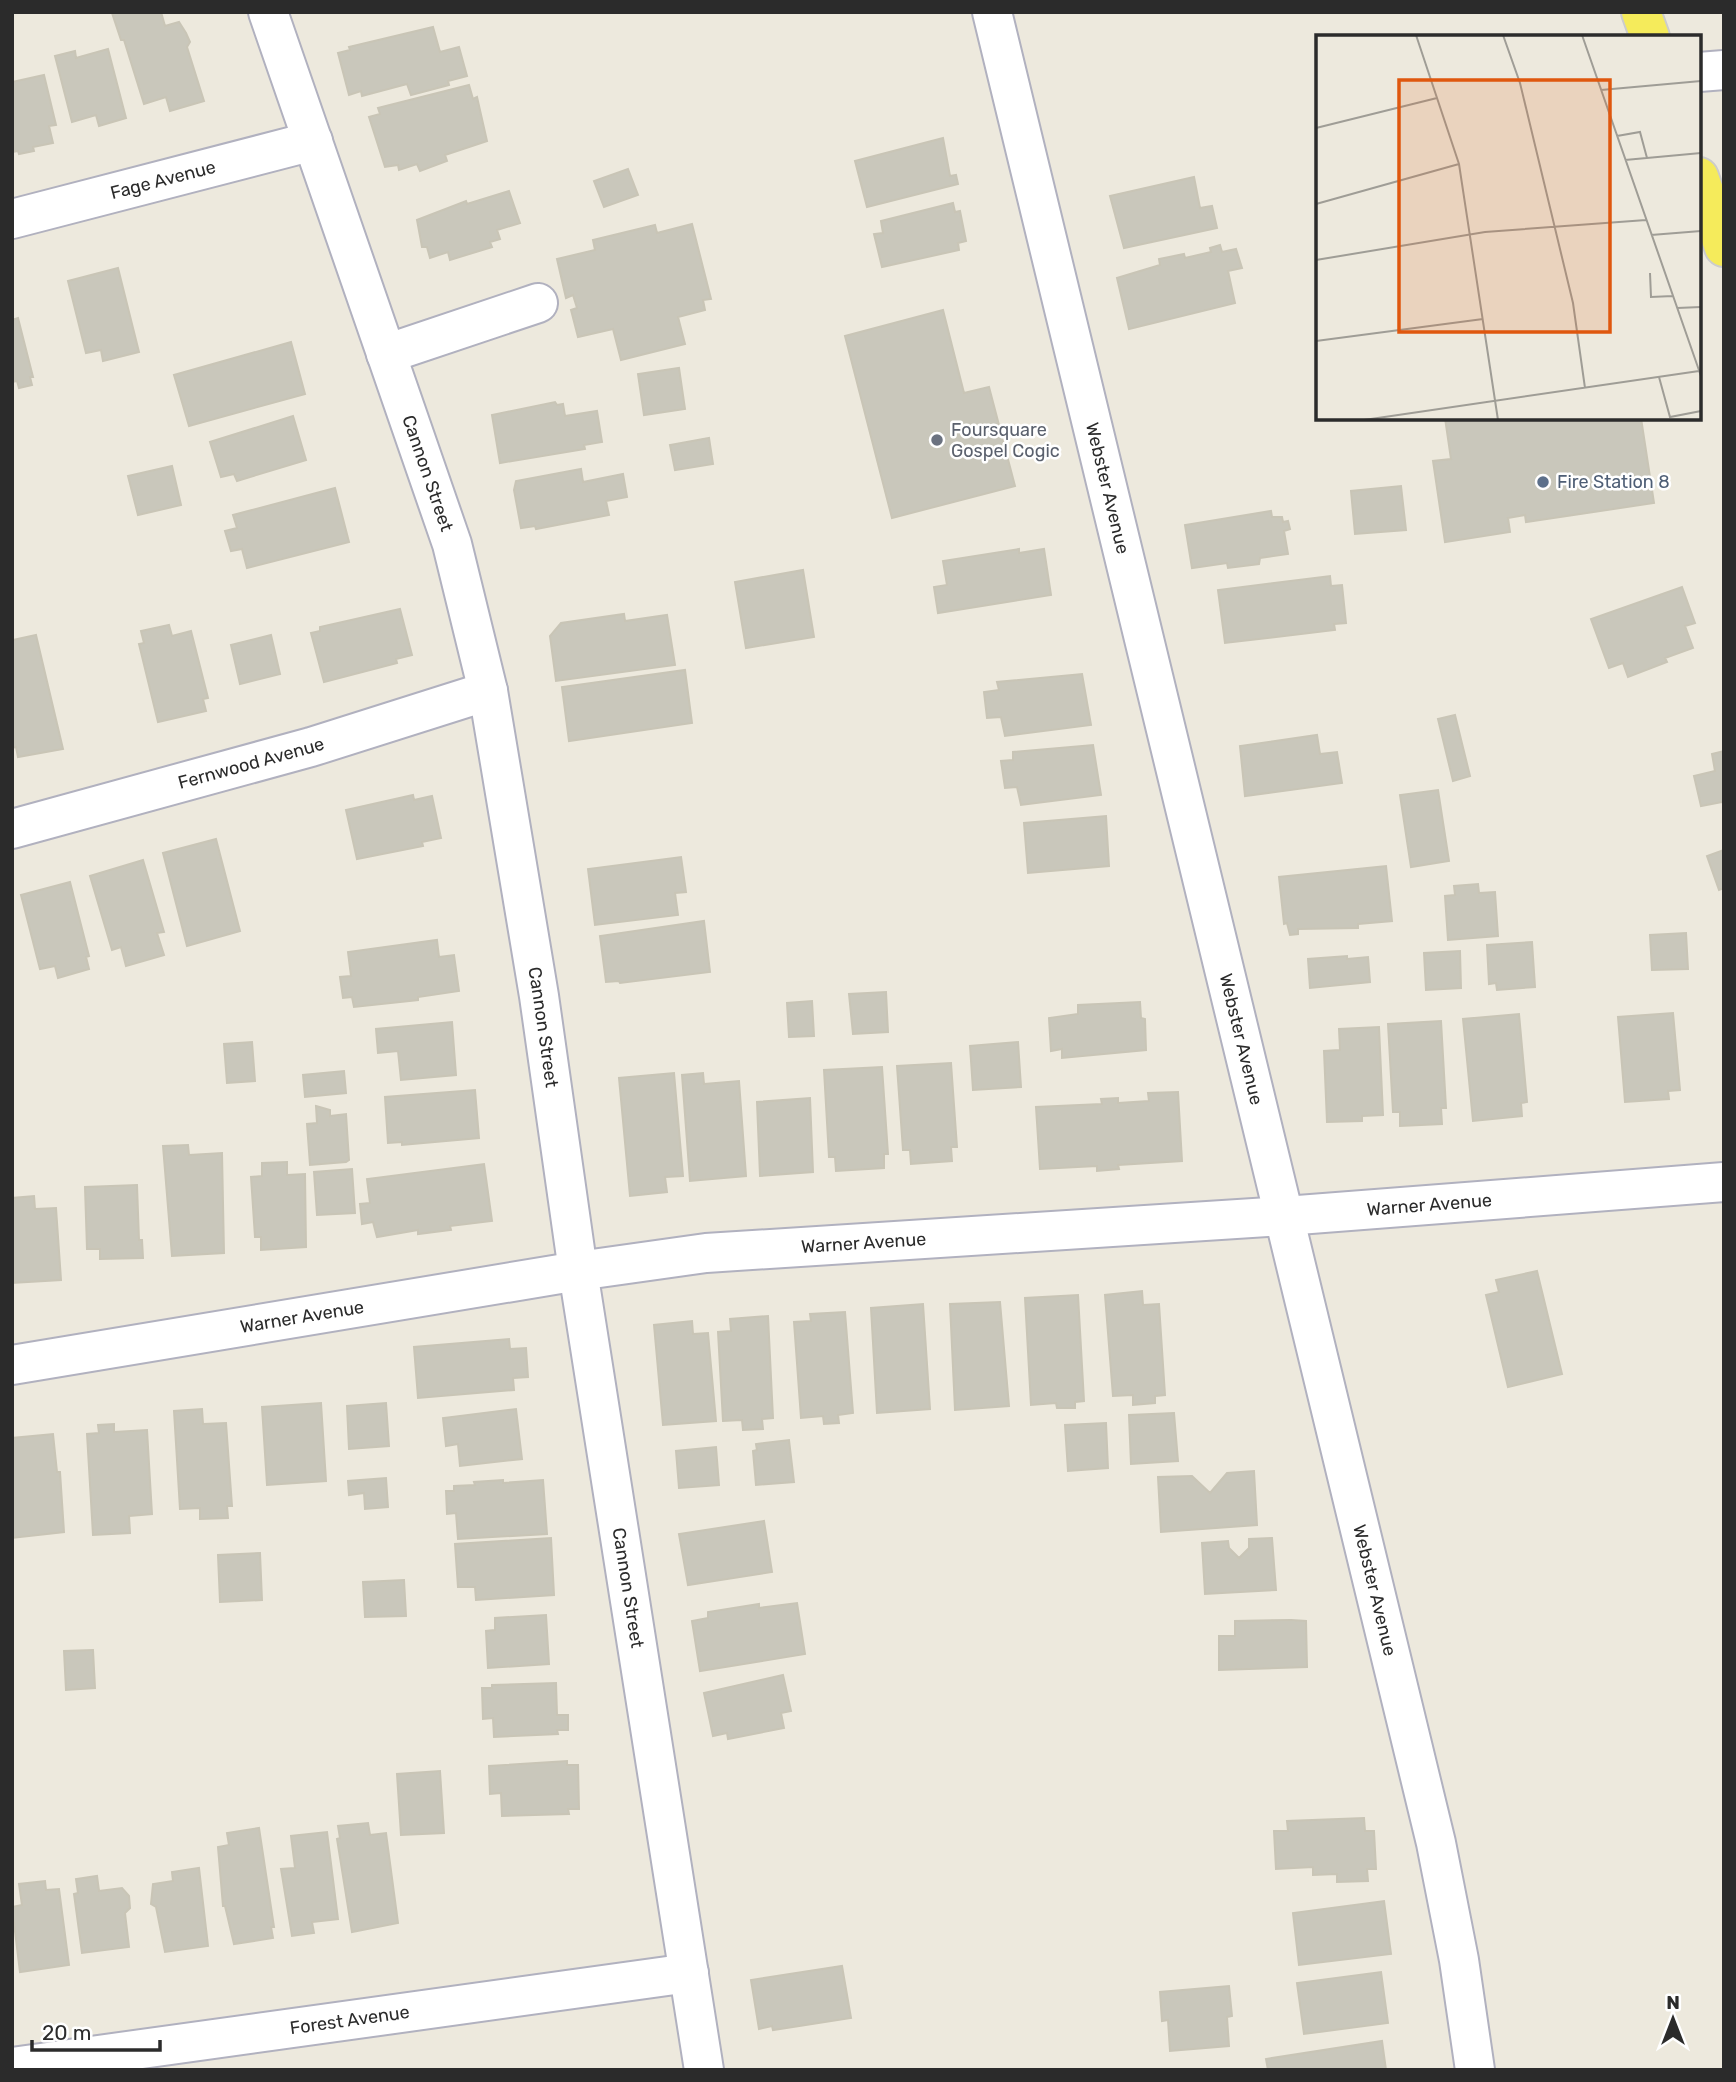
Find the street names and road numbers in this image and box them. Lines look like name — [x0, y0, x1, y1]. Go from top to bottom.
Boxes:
street label: Fage Avenue — [108, 156, 218, 204]
street label: Cannon Street — [397, 412, 458, 534]
street label: Webster Avenue — [1081, 420, 1134, 556]
street label: Fernwood Avenue — [176, 732, 327, 794]
street label: Cannon Street — [523, 965, 563, 1089]
street label: Webster Avenue — [1215, 971, 1268, 1107]
street label: Warner Avenue — [1366, 1189, 1493, 1221]
street label: Warner Avenue — [800, 1228, 927, 1258]
street label: Warner Avenue — [238, 1296, 366, 1338]
street label: Webster Avenue — [1348, 1522, 1401, 1658]
street label: Cannon Street — [608, 1526, 648, 1650]
street label: Forest Avenue — [288, 2001, 411, 2039]

